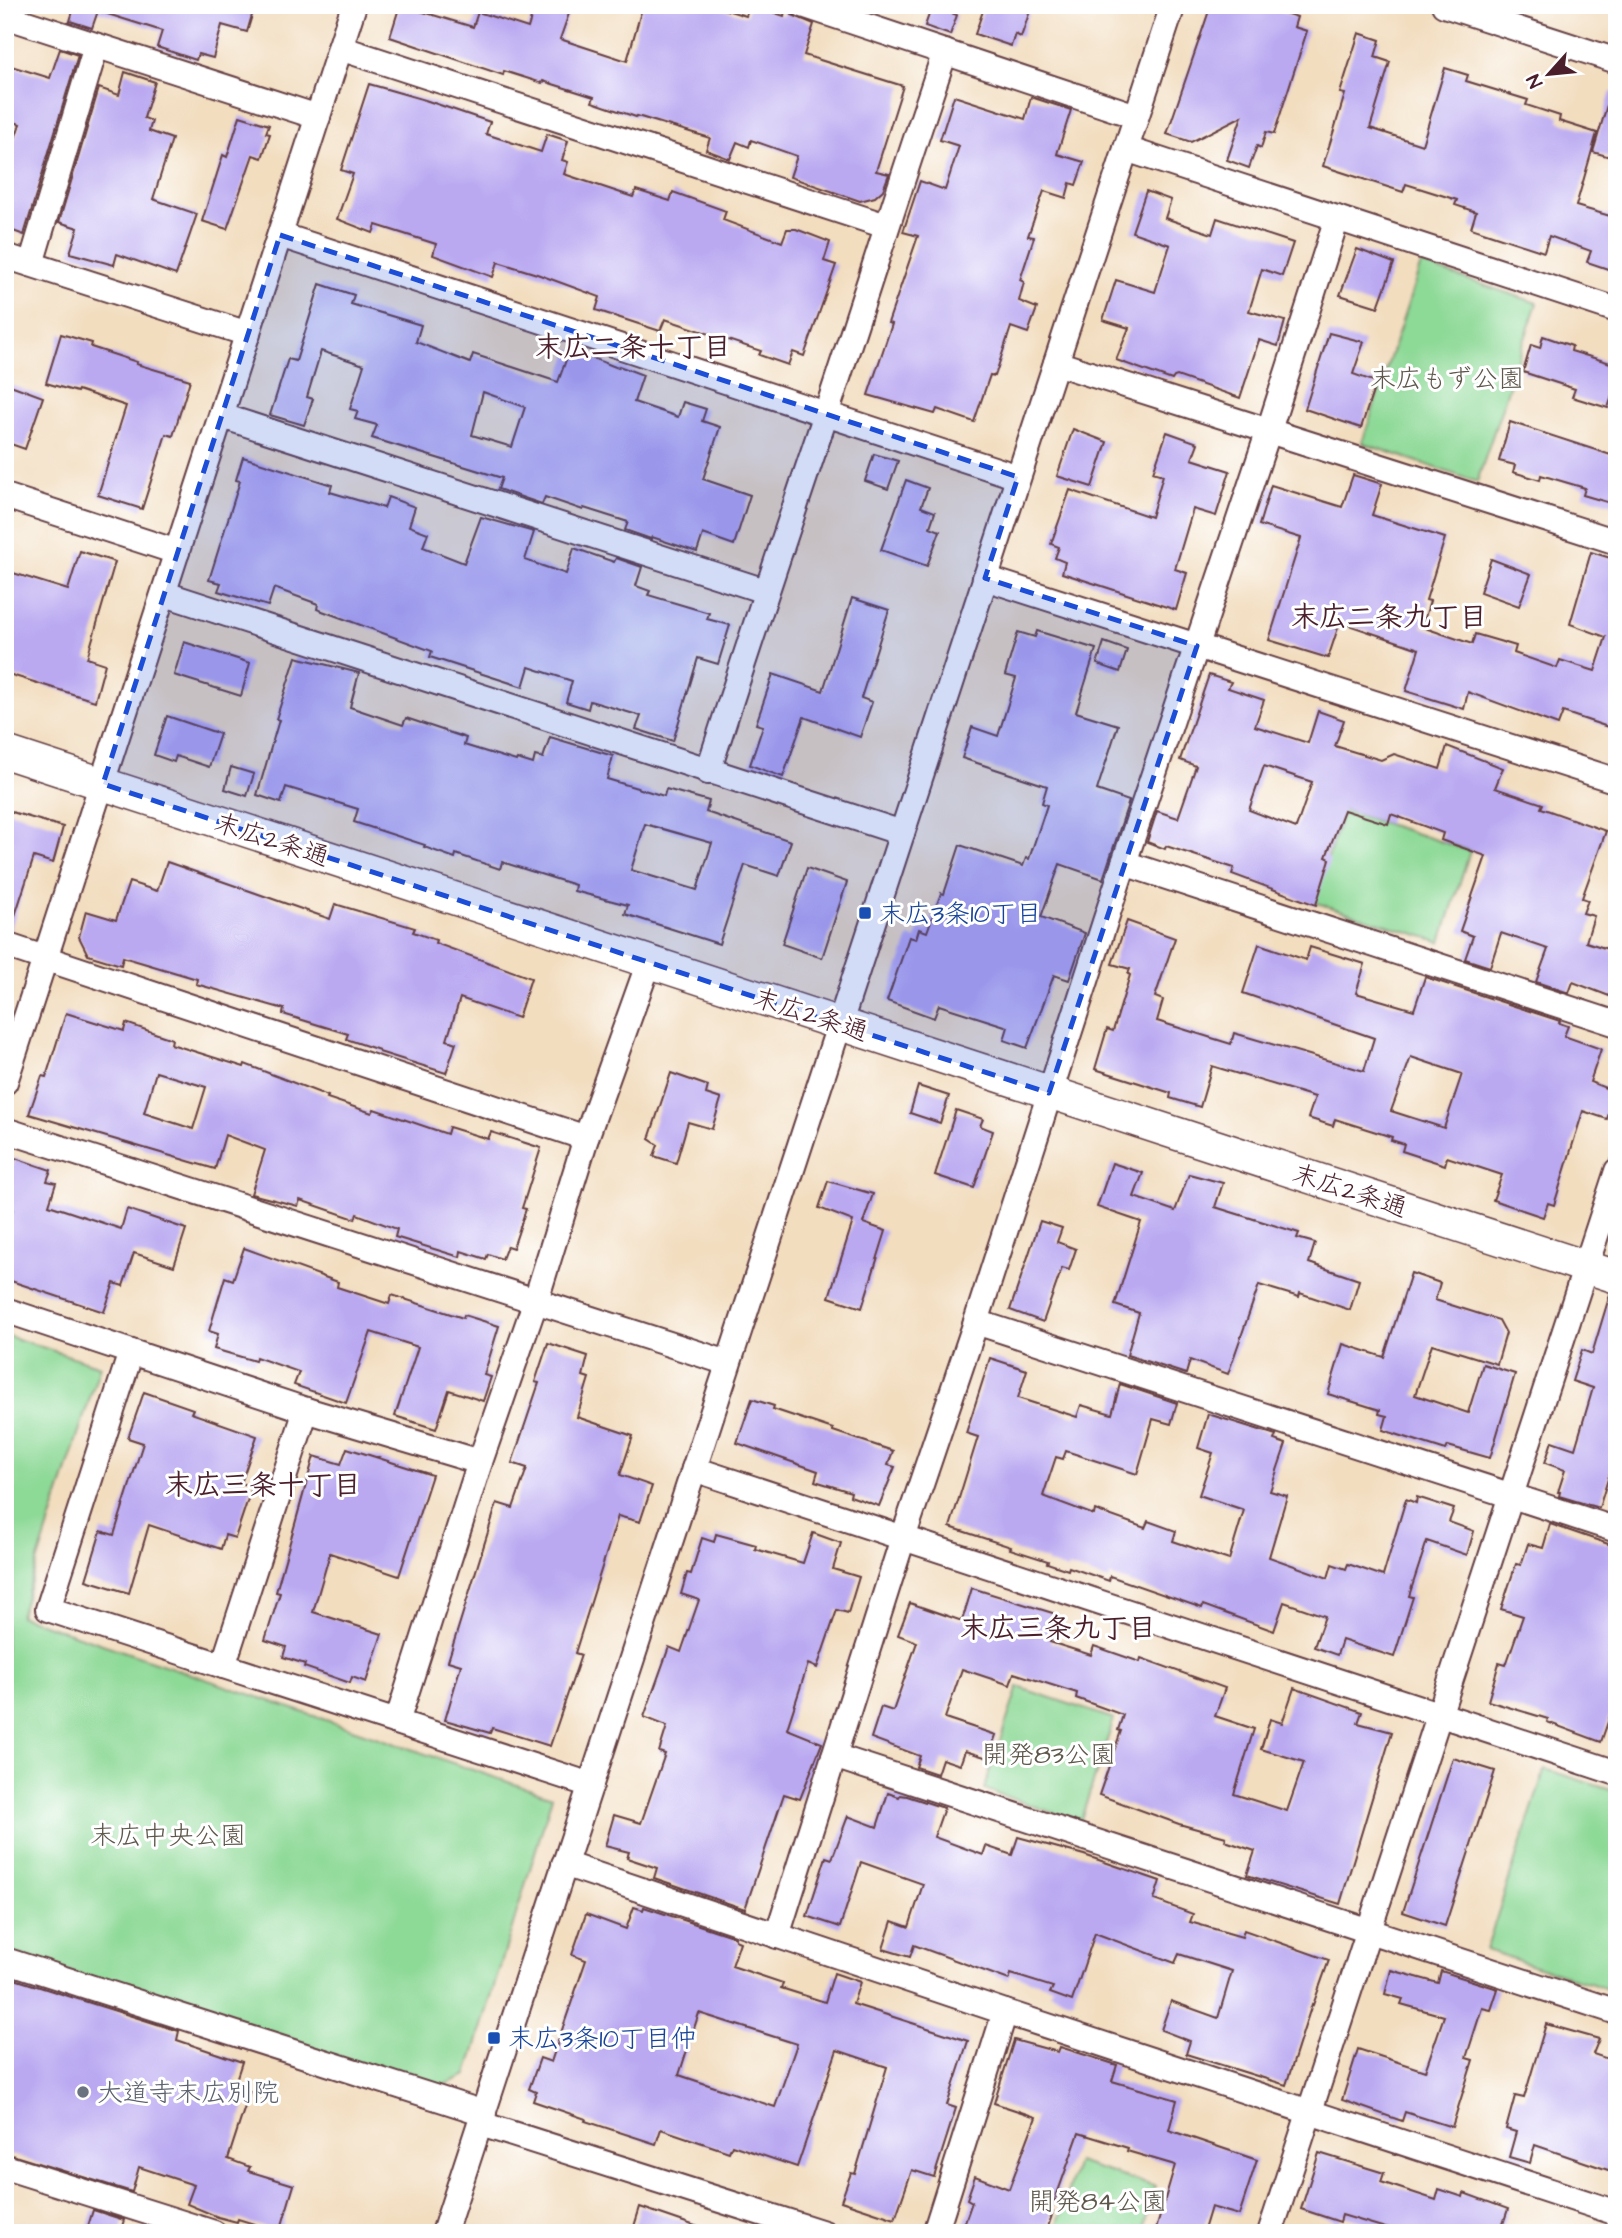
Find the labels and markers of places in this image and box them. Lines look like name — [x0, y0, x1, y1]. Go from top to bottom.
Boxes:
place label: 末広3条10丁目 — [879, 896, 1042, 932]
marker: 末広3条10丁目 — [857, 905, 873, 921]
place label: 末広3条10丁目仲 — [508, 2021, 697, 2057]
marker: 末広3条10丁目仲 — [486, 2030, 502, 2046]
place label: 大道寺末広別院 — [97, 2075, 279, 2111]
marker: 大道寺末広別院 — [75, 2084, 91, 2100]

